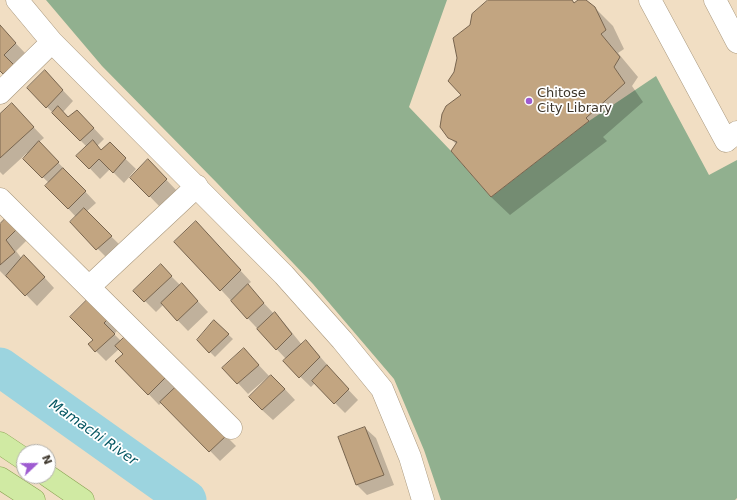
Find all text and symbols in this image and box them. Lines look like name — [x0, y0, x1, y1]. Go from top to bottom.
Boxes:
place label: Chitose City Library — [537, 86, 612, 117]
marker: Chitose City Library — [524, 96, 534, 106]
water label: Mamachi River — [46, 396, 140, 470]
north arrow — [16, 444, 56, 484]
text: N — [39, 453, 54, 466]

